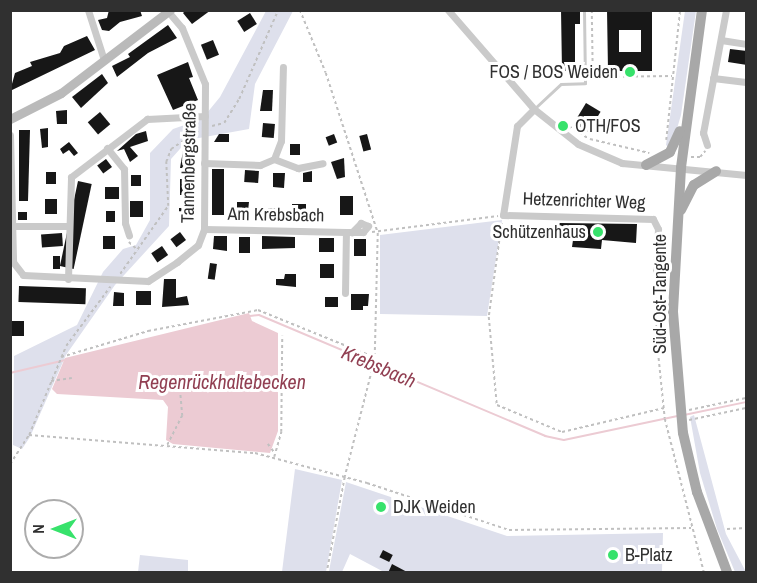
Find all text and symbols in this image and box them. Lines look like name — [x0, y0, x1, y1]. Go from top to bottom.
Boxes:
place label: FOS / BOS Weiden — [489, 61, 618, 83]
marker: FOS / BOS Weiden — [623, 65, 637, 79]
street label: Tannenbergstraße — [177, 103, 201, 223]
place label: OTH/FOS — [575, 115, 641, 137]
marker: OTH/FOS — [556, 119, 570, 133]
street label: Hetzenrichter Weg — [522, 188, 646, 214]
street label: Am Krebsbach — [227, 203, 325, 227]
place label: Schützenhaus — [492, 221, 586, 243]
marker: Schützenhaus — [591, 225, 605, 239]
street label: Süd-Ost-Tangente — [649, 234, 671, 354]
water label: Krebsbach — [338, 340, 420, 392]
water label: Regenrückhaltebecken — [138, 369, 306, 393]
place label: DJK Weiden — [393, 496, 476, 518]
north arrow — [24, 499, 84, 559]
marker: DJK Weiden — [374, 500, 388, 514]
text: N — [27, 524, 49, 534]
place label: B-Platz — [625, 544, 673, 566]
marker: B-Platz — [606, 548, 620, 562]

